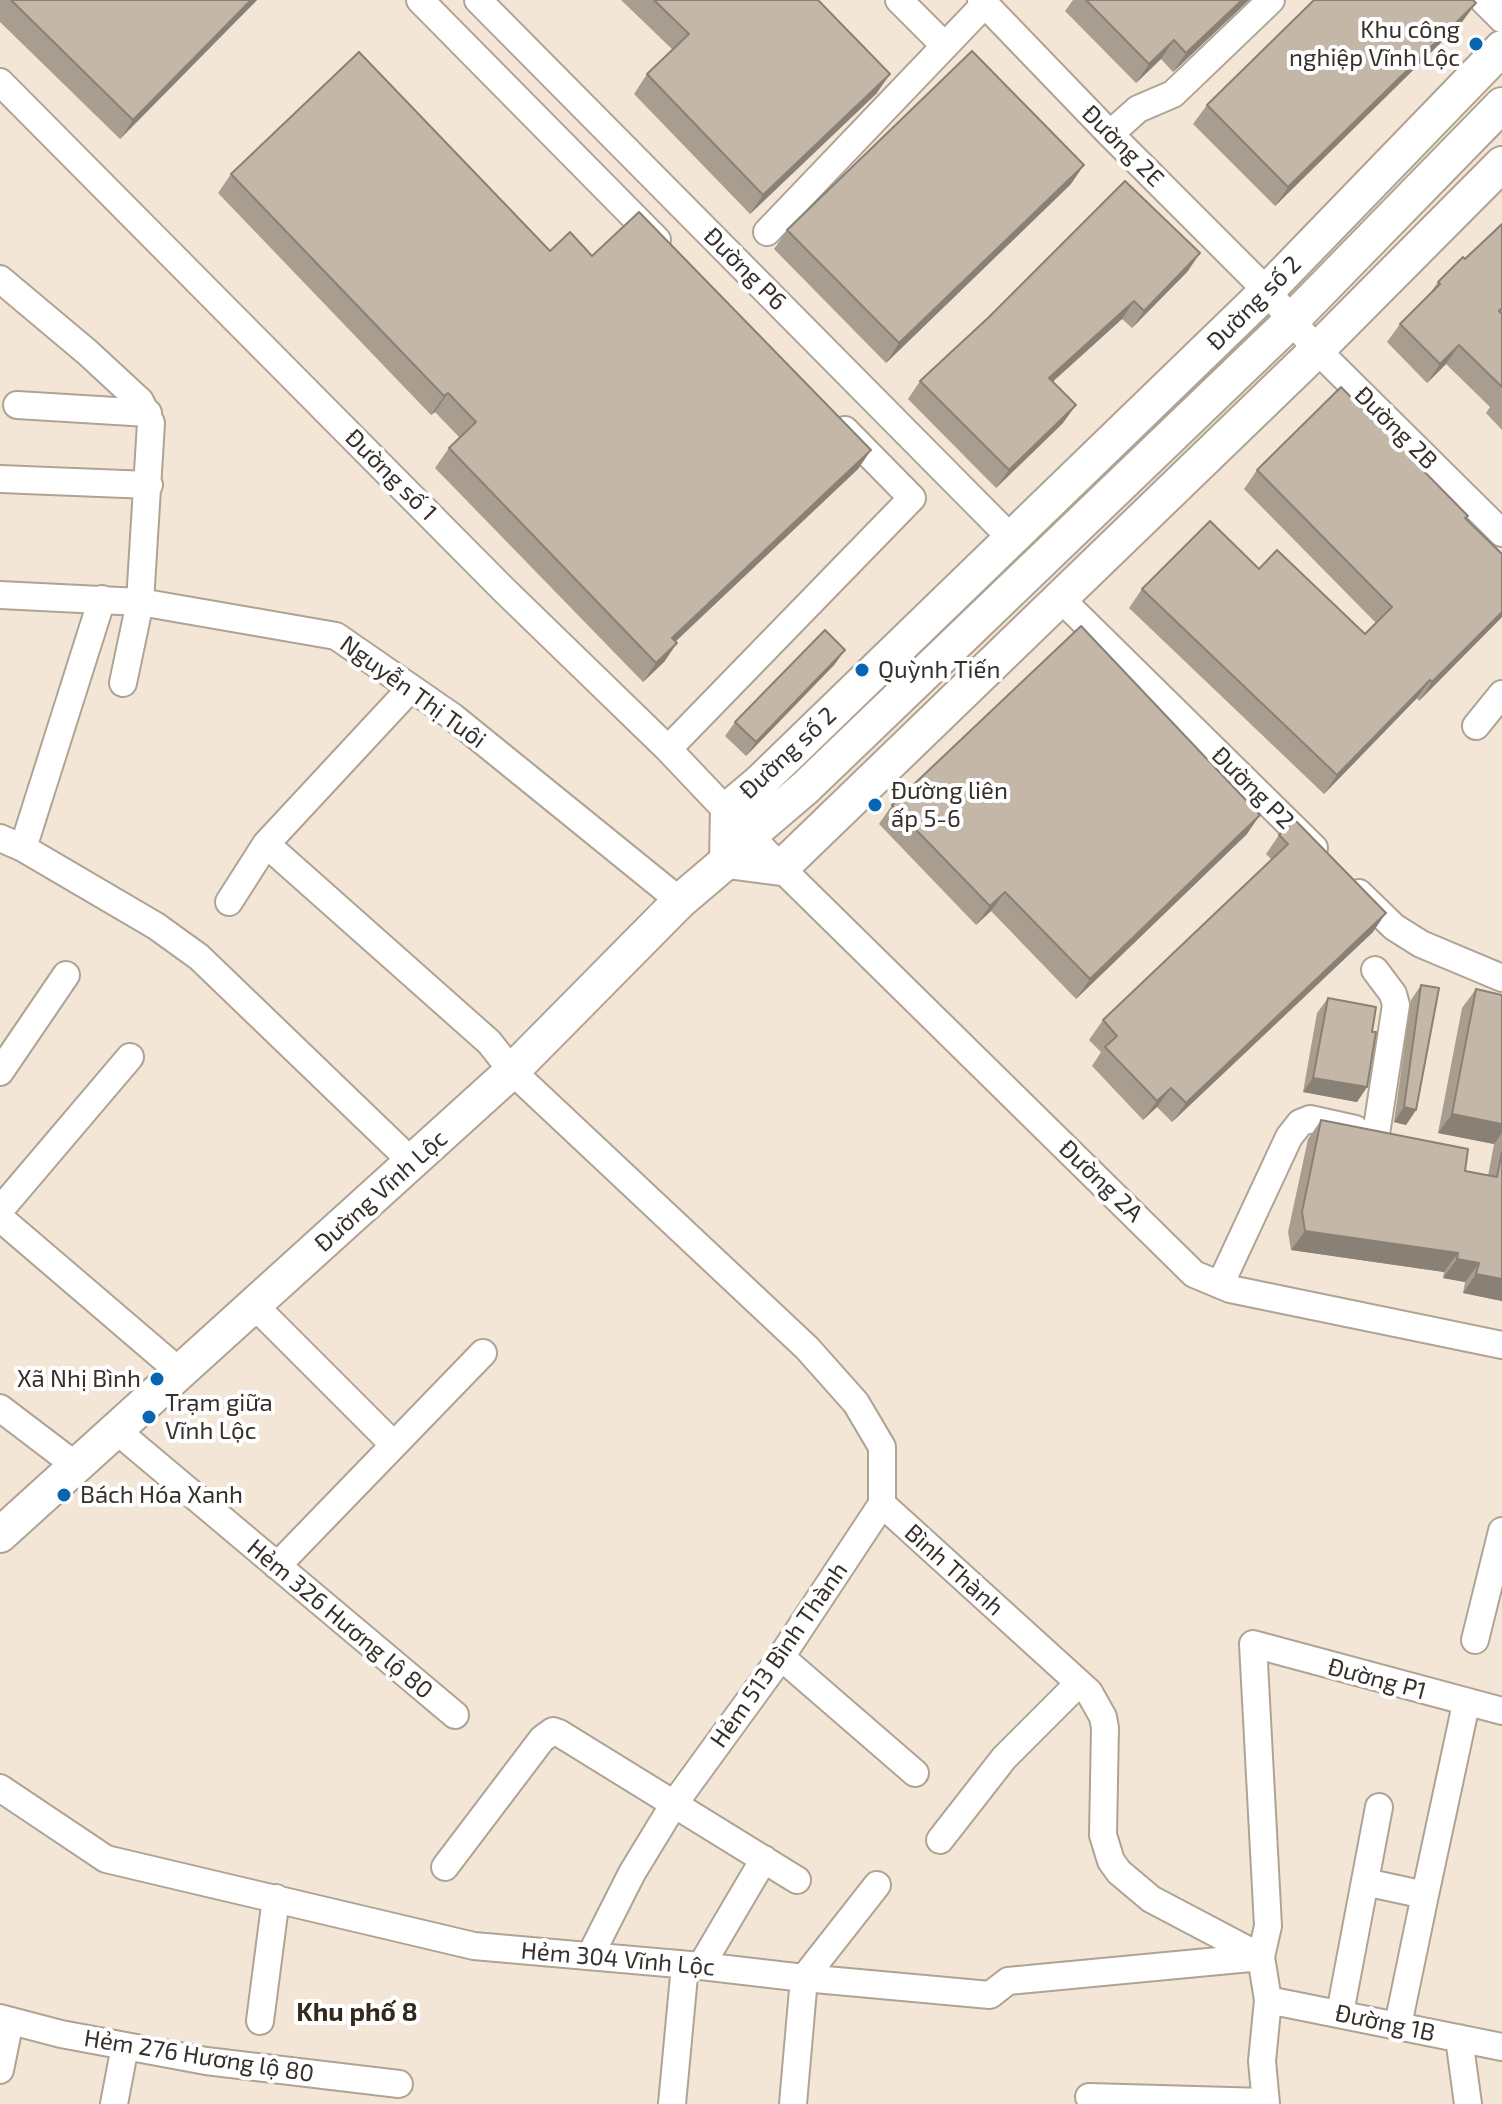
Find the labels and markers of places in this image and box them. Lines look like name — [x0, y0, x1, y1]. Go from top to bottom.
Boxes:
place label: Khu công nghiệp Vĩnh Lộc — [1289, 16, 1460, 72]
marker: Khu công nghiệp Vĩnh Lộc — [1467, 35, 1485, 53]
place label: Quỳnh Tiến — [878, 656, 1000, 684]
marker: Quỳnh Tiến — [853, 661, 871, 679]
place label: Đường liên ấp 5-6 — [891, 777, 1008, 833]
marker: Đường liên ấp 5-6 — [866, 796, 884, 814]
place label: Xã Nhị Bình — [17, 1365, 141, 1393]
marker: Xã Nhị Bình — [148, 1370, 166, 1388]
place label: Trạm giữa Vĩnh Lộc — [165, 1389, 273, 1445]
marker: Trạm giữa Vĩnh Lộc — [140, 1408, 158, 1426]
place label: Bách Hóa Xanh — [80, 1481, 243, 1509]
marker: Bách Hóa Xanh — [55, 1486, 73, 1504]

